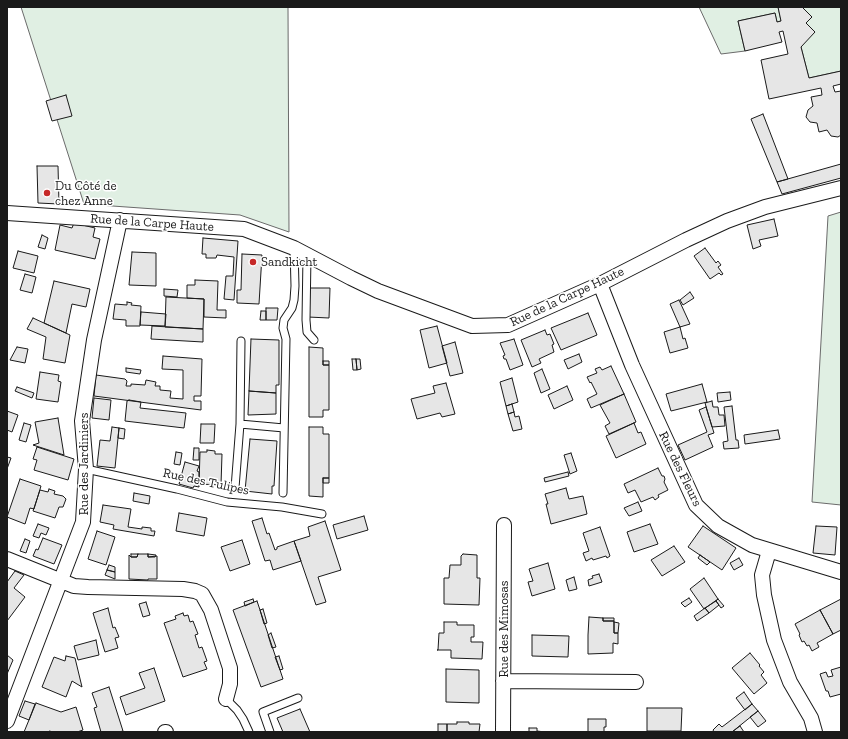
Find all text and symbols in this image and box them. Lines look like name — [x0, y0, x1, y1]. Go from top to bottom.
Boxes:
place label: Du Côté de chez Anne — [55, 178, 117, 209]
marker: Du Côté de chez Anne — [42, 188, 52, 198]
street label: Rue de la Carpe Haute — [90, 211, 214, 235]
place label: Sandkicht — [261, 254, 317, 270]
marker: Sandkicht — [248, 257, 258, 267]
street label: Rue de la Carpe Haute — [508, 264, 626, 330]
street label: Rue des Jardiniers — [76, 413, 92, 515]
street label: Rue des Fleurs — [655, 429, 705, 509]
street label: Rue des Tulipes — [162, 465, 250, 499]
street label: Rue des Mimosas — [496, 581, 512, 677]

